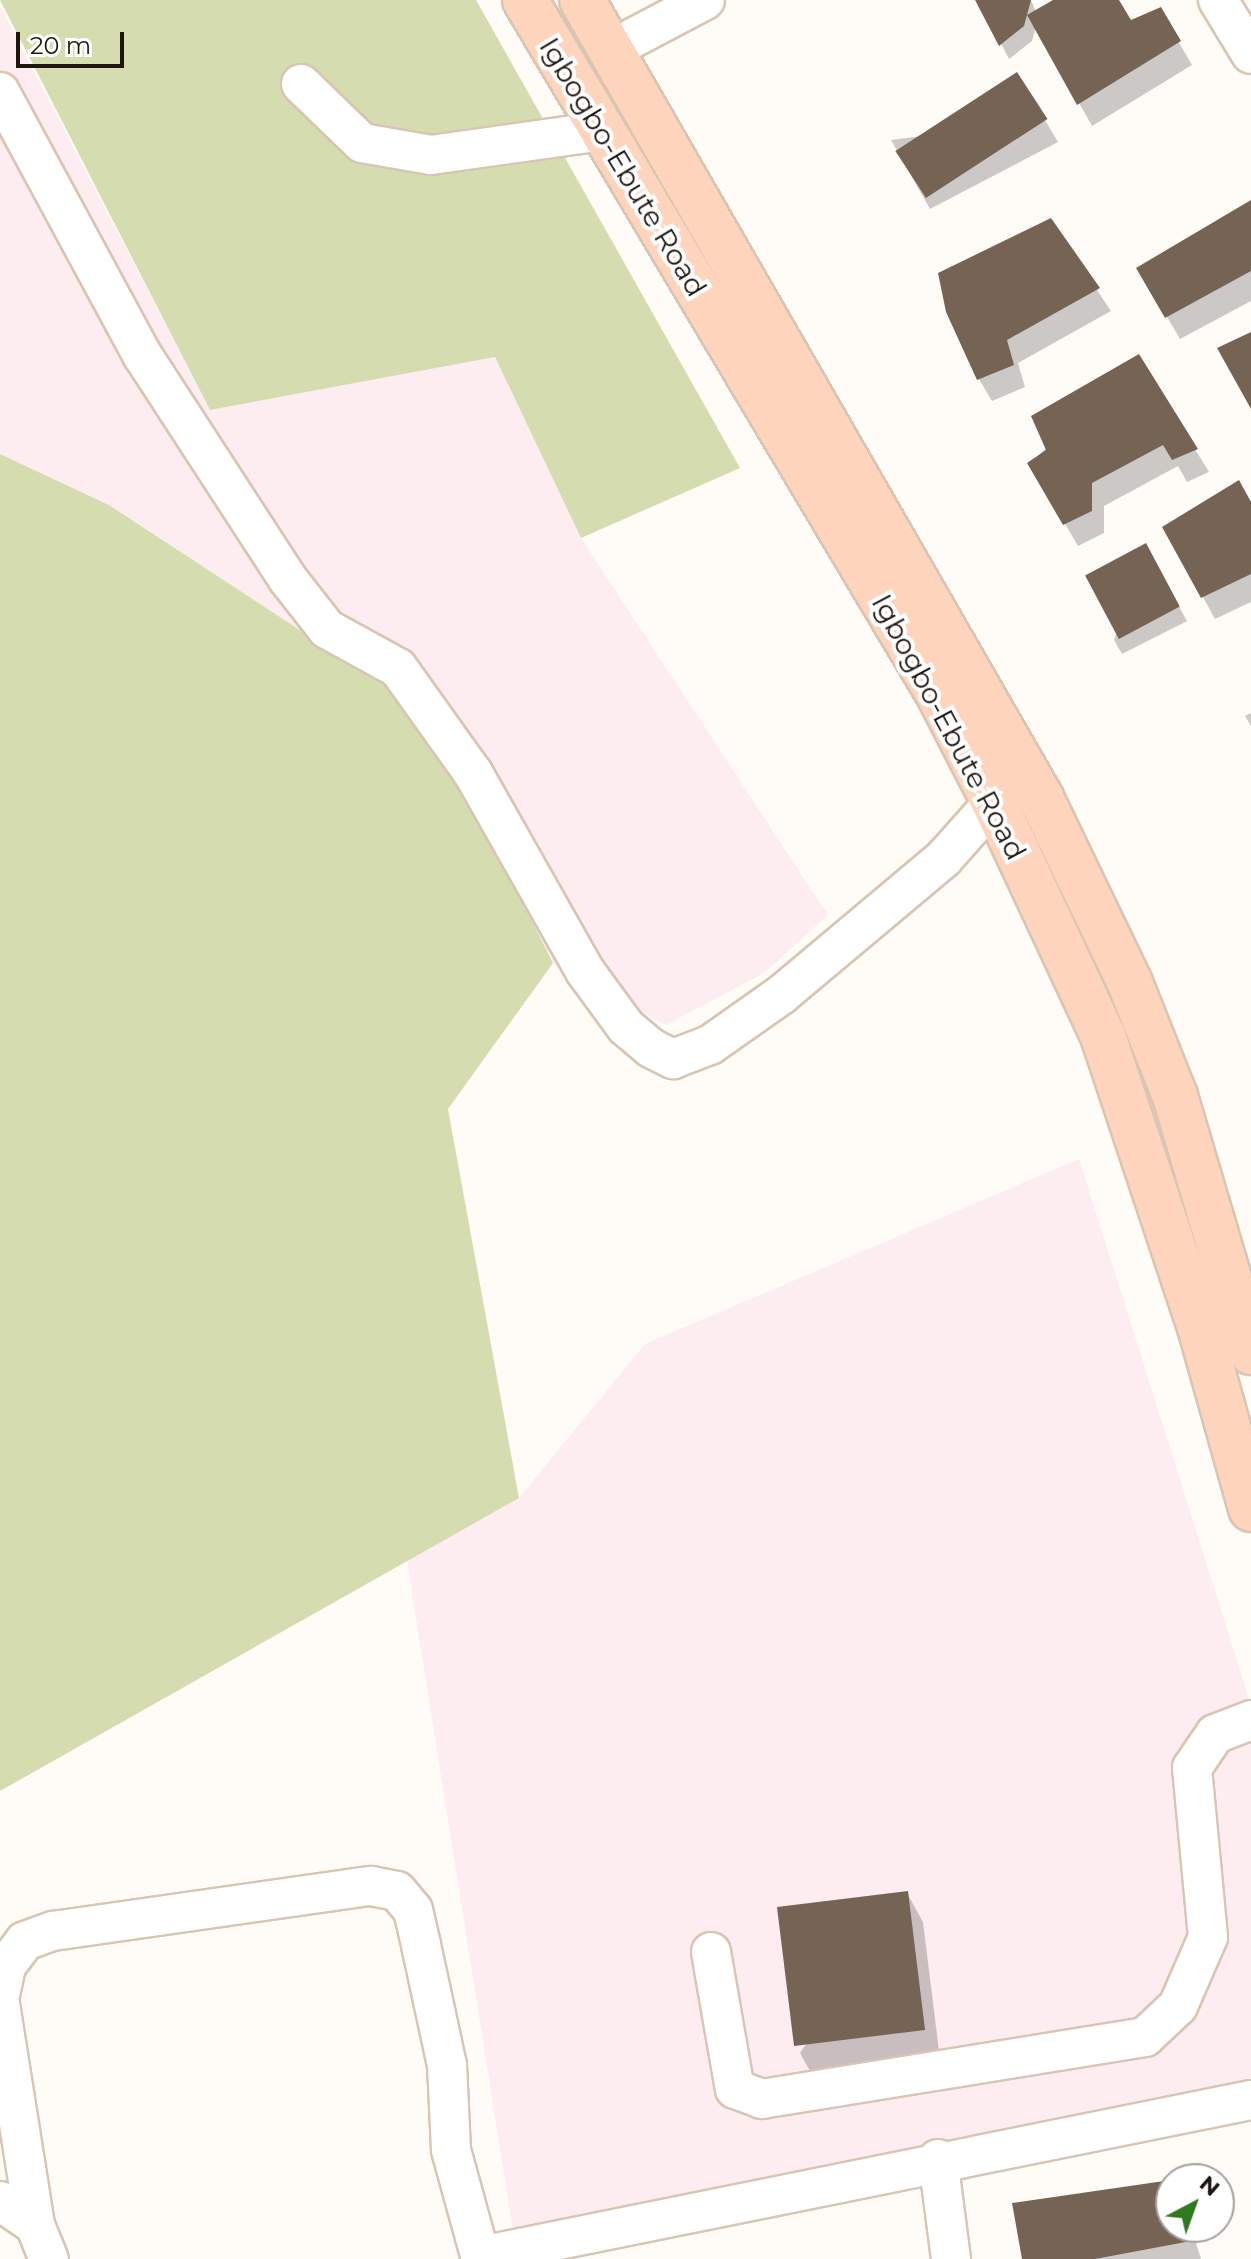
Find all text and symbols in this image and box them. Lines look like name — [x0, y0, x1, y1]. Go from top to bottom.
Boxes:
scale bar — [20, 16, 128, 66]
text: 20 m — [30, 31, 91, 60]
street label: Igbogbo-Ebute Road — [532, 32, 714, 302]
street label: Igbogbo-Ebute Road — [865, 589, 1033, 865]
north arrow — [1155, 2163, 1235, 2243]
text: N — [1194, 2170, 1225, 2202]

